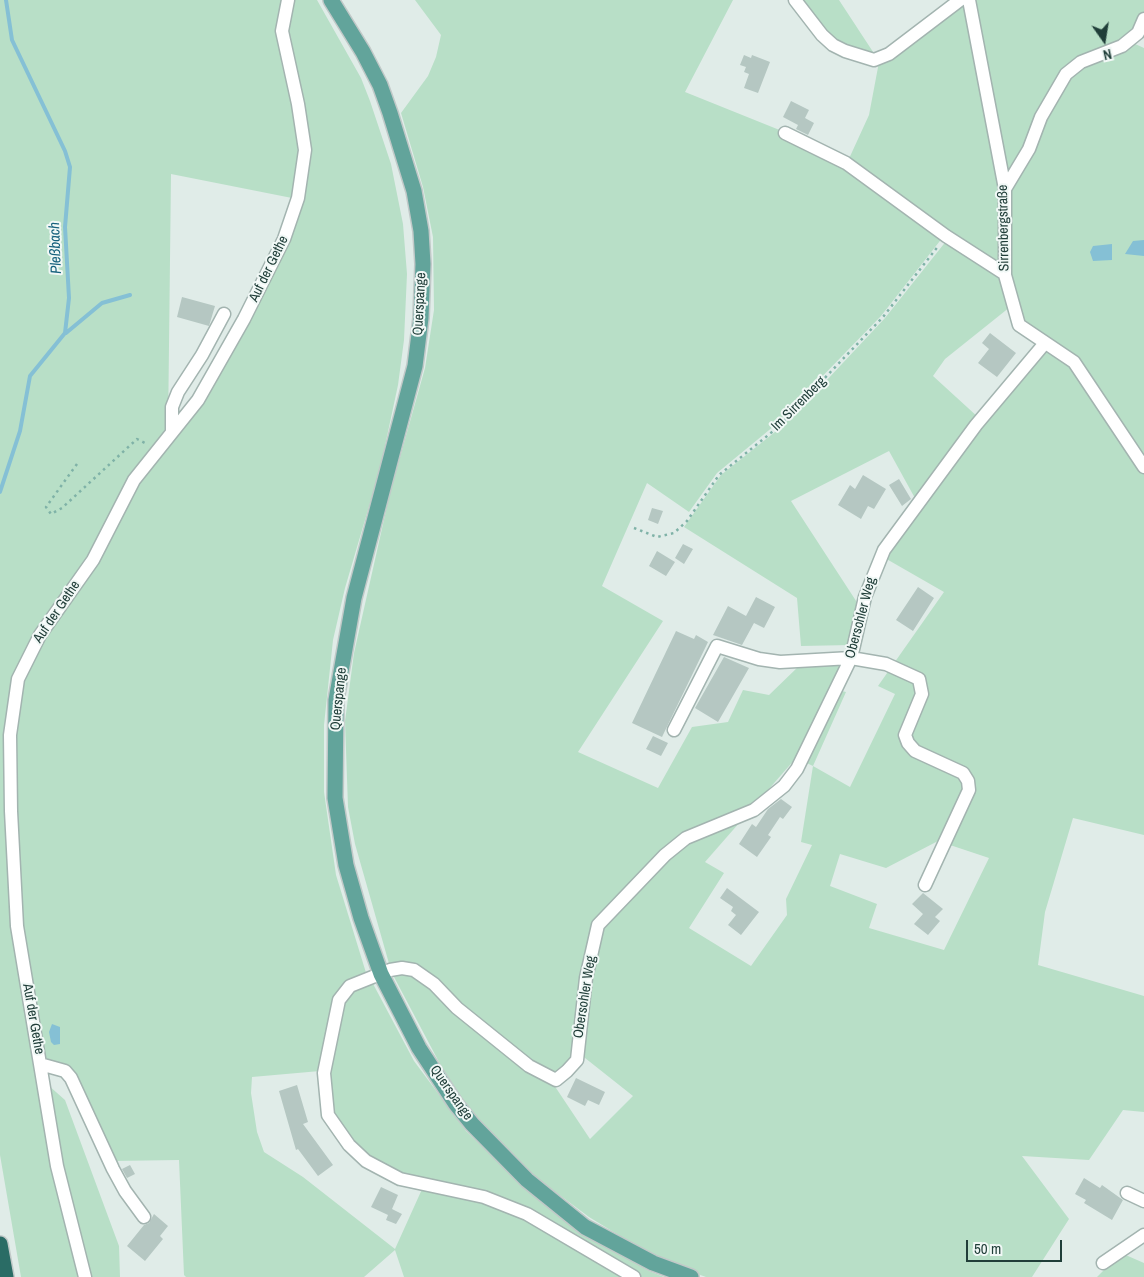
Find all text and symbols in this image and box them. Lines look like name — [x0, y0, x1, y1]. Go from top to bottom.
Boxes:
north arrow — [1079, 15, 1129, 65]
text: N — [1101, 45, 1113, 64]
street label: Sirrenbergstraße — [995, 184, 1013, 272]
water label: Pleßbach — [46, 222, 66, 274]
street label: Auf der Gethe — [246, 233, 292, 305]
street label: Querspange — [410, 272, 430, 336]
street label: Im Sirrenberg — [768, 373, 830, 435]
street label: Obersohler Weg — [842, 576, 880, 660]
street label: Auf der Gethe — [30, 578, 84, 646]
street label: Querspange — [327, 667, 351, 731]
street label: Obersohler Weg — [570, 955, 600, 1039]
street label: Auf der Gethe — [19, 982, 47, 1056]
street label: Querspange — [426, 1062, 476, 1124]
scale bar — [969, 1230, 1065, 1262]
text: 50 m — [974, 1238, 1001, 1259]

